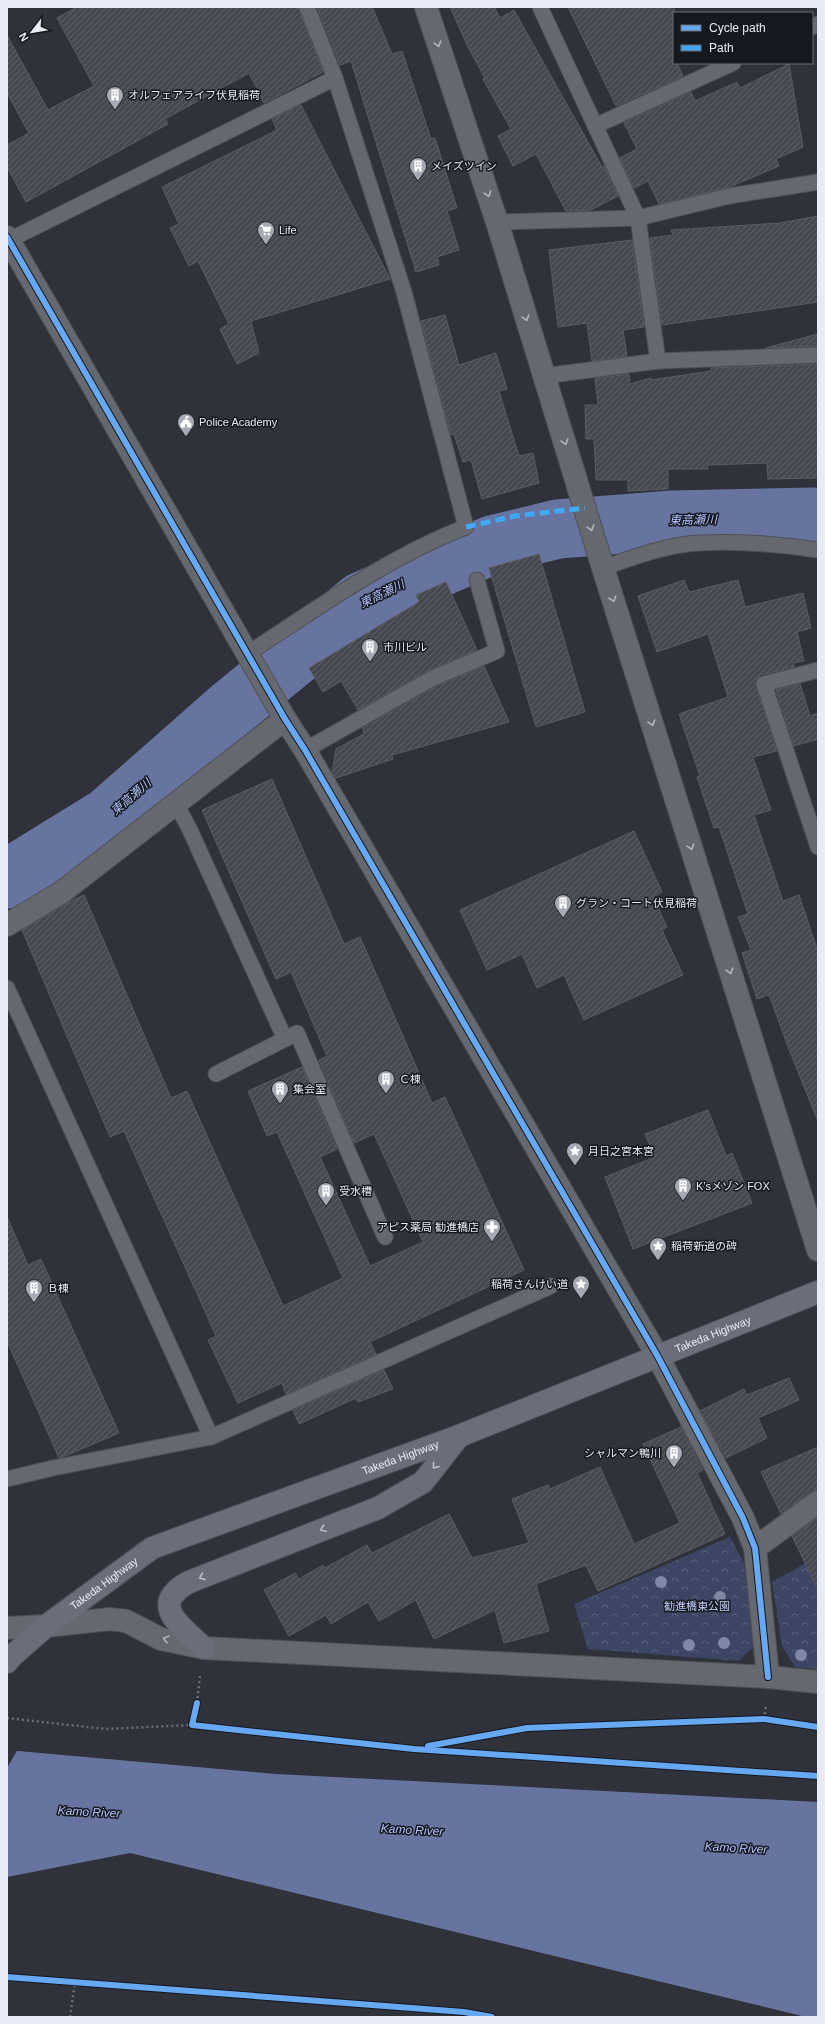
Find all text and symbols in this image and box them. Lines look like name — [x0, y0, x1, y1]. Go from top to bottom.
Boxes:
north arrow — [12, 12, 52, 52]
legend — [673, 12, 813, 64]
text: Cycle path — [709, 21, 766, 35]
text: N — [16, 31, 31, 44]
one-way arrow — [433, 40, 442, 47]
text: Path — [709, 41, 734, 55]
building icon: オルフェアライフ伏見稲荷 — [105, 85, 125, 110]
place label: オルフェアライフ伏見稲荷 — [128, 89, 260, 101]
building icon: メイズツイン — [408, 156, 428, 181]
place label: メイズツイン — [431, 160, 497, 172]
one-way arrow — [483, 190, 492, 197]
supermarket icon: Life — [256, 220, 276, 245]
place label: Life — [279, 224, 297, 236]
one-way arrow — [521, 314, 530, 321]
public building icon: Police Academy — [176, 412, 196, 437]
place label: Police Academy — [199, 416, 278, 428]
one-way arrow — [560, 439, 569, 446]
water label: 東高瀬川 — [669, 513, 719, 527]
one-way arrow — [586, 525, 595, 532]
water label: 東高瀬川 — [357, 576, 408, 611]
one-way arrow — [608, 595, 617, 602]
building icon: 市川ビル — [360, 637, 380, 662]
place label: 市川ビル — [383, 641, 427, 653]
one-way arrow — [647, 719, 656, 726]
water label: 東高瀬川 — [108, 775, 155, 818]
one-way arrow — [686, 843, 695, 850]
building icon: グラン・コート伏見稲荷 — [553, 893, 573, 918]
place label: グラン・コート伏見稲荷 — [576, 897, 697, 909]
one-way arrow — [725, 967, 734, 974]
building icon: Ｃ棟 — [376, 1069, 396, 1094]
place label: Ｃ棟 — [399, 1073, 421, 1085]
building icon: 集会室 — [270, 1079, 290, 1104]
place label: 集会室 — [293, 1083, 326, 1095]
place icon: 月日之宮本宮 — [565, 1141, 585, 1166]
place label: 月日之宮本宮 — [588, 1145, 654, 1157]
building icon: K’sメゾン FOX — [673, 1176, 693, 1201]
place label: K’sメゾン FOX — [696, 1180, 770, 1192]
building icon: 受水槽 — [316, 1181, 336, 1206]
place label: 受水槽 — [339, 1185, 372, 1197]
pharmacy icon: アピス薬局 勧進橋店 — [482, 1217, 502, 1242]
place label: アピス薬局 勧進橋店 — [377, 1221, 479, 1233]
place icon: 稲荷新道の碑 — [648, 1236, 668, 1261]
place label: 稲荷新道の碑 — [671, 1240, 737, 1252]
place icon: 稲荷さんけい道 — [571, 1274, 591, 1299]
building icon: Ｂ棟 — [24, 1278, 44, 1303]
place label: 稲荷さんけい道 — [491, 1278, 568, 1290]
place label: Ｂ棟 — [47, 1282, 69, 1294]
street label: Takeda Highway — [673, 1313, 753, 1355]
street label: Takeda Highway — [360, 1438, 441, 1477]
building icon: シャルマン鴨川 — [664, 1443, 684, 1468]
place label: シャルマン鴨川 — [584, 1447, 661, 1459]
one-way arrow — [433, 1462, 440, 1469]
one-way arrow — [320, 1525, 327, 1533]
street label: Takeda Highway — [68, 1554, 140, 1612]
one-way arrow — [199, 1572, 206, 1580]
park label: 勧進橋東公園 — [664, 1600, 730, 1612]
one-way arrow — [162, 1635, 169, 1644]
water label: Kamo River — [57, 1803, 122, 1821]
water label: Kamo River — [380, 1821, 445, 1839]
water label: Kamo River — [704, 1839, 769, 1857]

